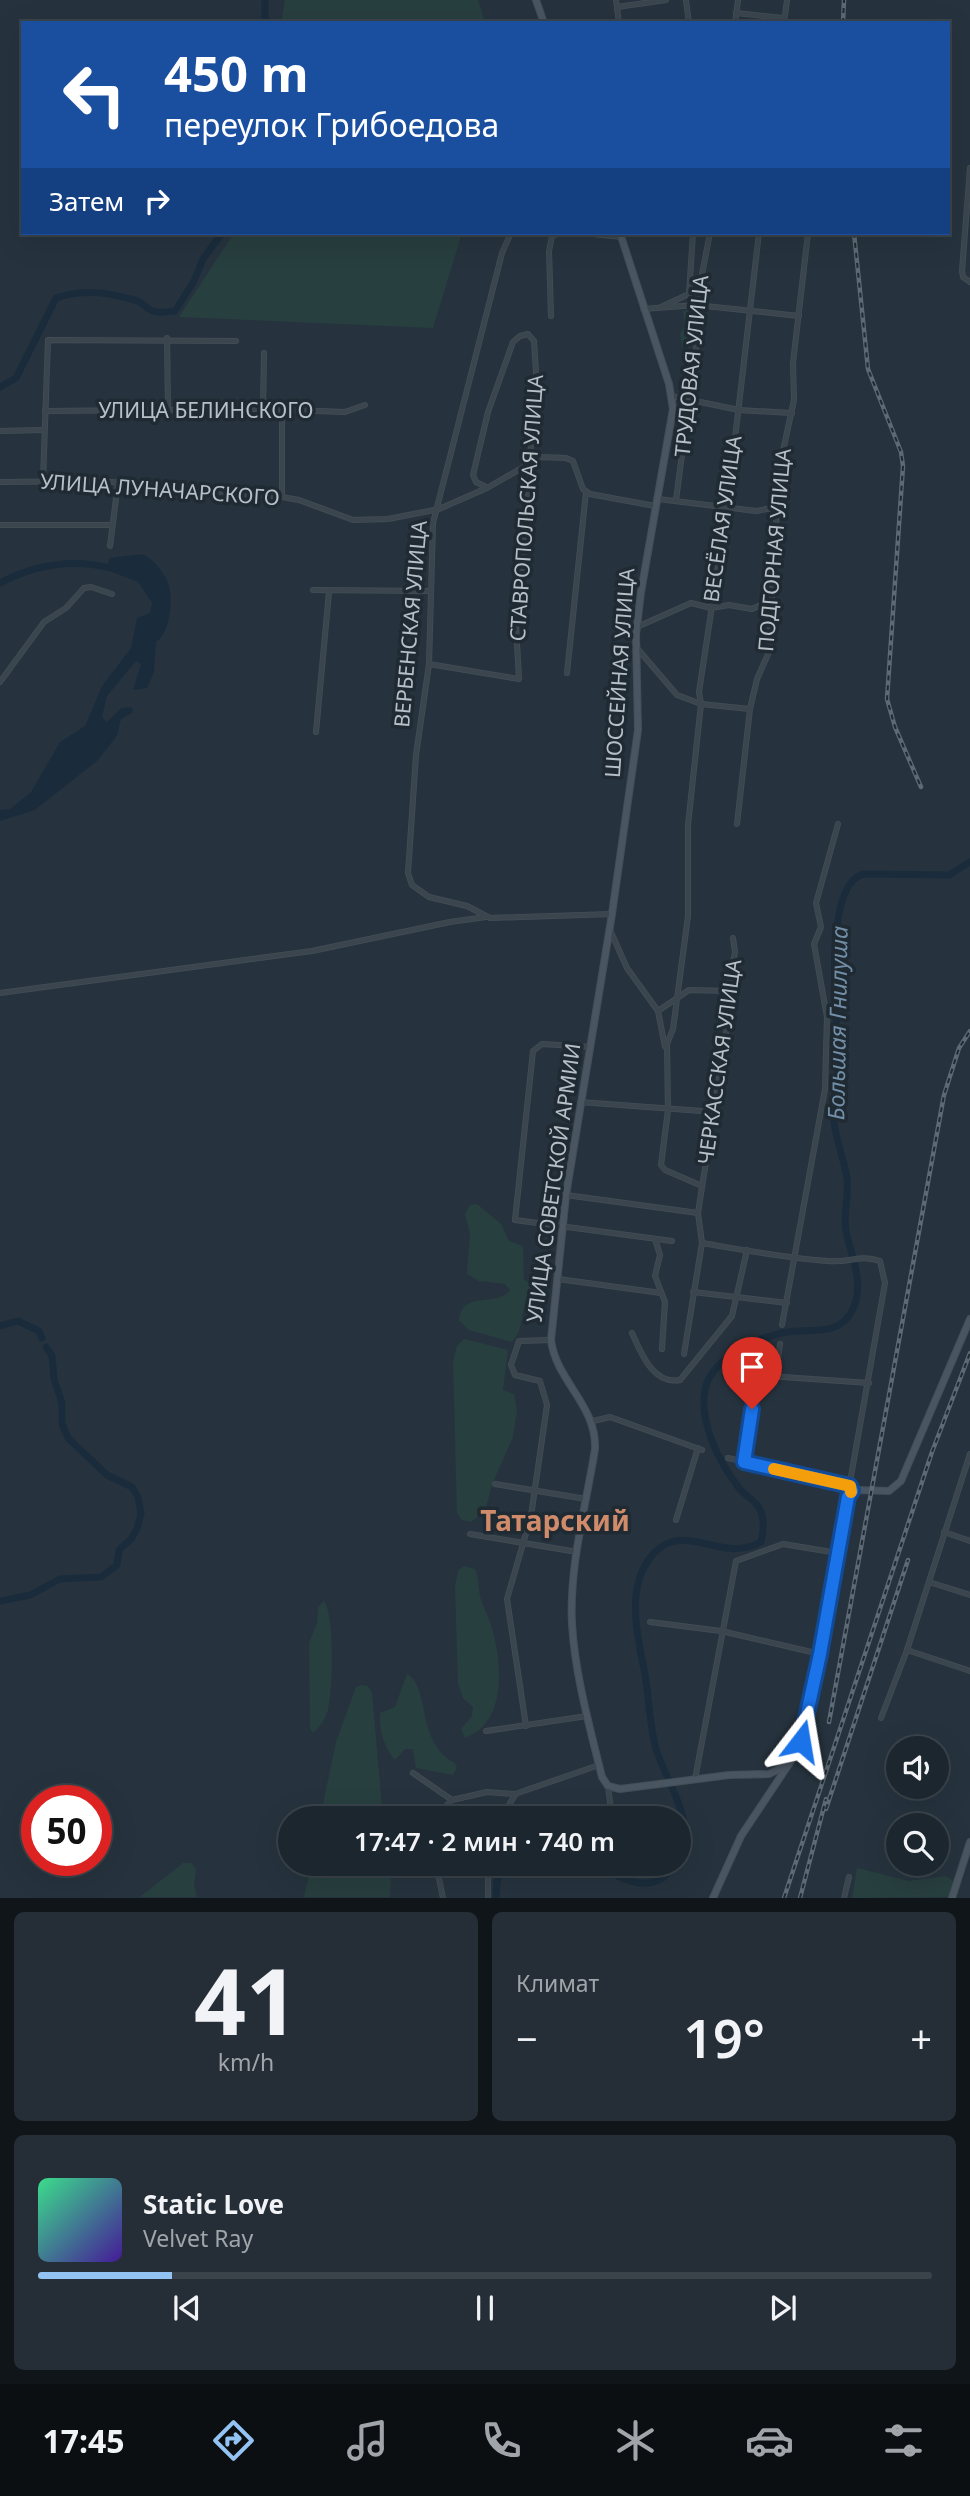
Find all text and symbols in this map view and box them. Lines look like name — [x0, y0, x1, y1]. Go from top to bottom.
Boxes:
text: 450 m — [164, 40, 309, 106]
icon: left — [49, 49, 140, 140]
text: переулок Грибоедова — [164, 103, 499, 146]
icon: right — [138, 182, 176, 220]
text: Затем — [49, 183, 124, 219]
street label: ТРУДОВАЯ УЛИЦА — [668, 273, 715, 458]
street label: СТАВРОПОЛЬСКАЯ УЛИЦА — [503, 373, 549, 642]
street label: УЛИЦА БЕЛИНСКОГО — [98, 396, 314, 424]
street label: ВЕСЁЛАЯ УЛИЦА — [696, 433, 748, 604]
street label: ПОДГОРНАЯ УЛИЦА — [751, 447, 797, 653]
street label: УЛИЦА ЛУНАЧАРСКОГО — [39, 467, 281, 511]
street label: ВЕРБЕНСКАЯ УЛИЦА — [387, 519, 433, 729]
street label: ШОССЕЙНАЯ УЛИЦА — [598, 567, 640, 779]
water label: Большая Гнилуша — [819, 926, 855, 1120]
street label: ЧЕРКАССКАЯ УЛИЦА — [691, 957, 747, 1166]
street label: УЛИЦА СОВЕТСКОЙ АРМИИ — [520, 1041, 586, 1324]
pin — [722, 1337, 782, 1409]
icon: arrive — [733, 1348, 771, 1386]
district label: Татарский — [480, 1501, 630, 1539]
position arrow — [764, 1704, 838, 1778]
map controls — [886, 1736, 949, 1876]
button: sound — [886, 1736, 949, 1799]
speed limit sign: 50 — [21, 1785, 112, 1876]
button: search — [886, 1813, 949, 1876]
text: 17:47 · 2 мин · 740 m — [354, 1823, 615, 1859]
text: 41 — [194, 1938, 298, 2062]
text: Климат — [516, 1967, 599, 1999]
text: 19° — [683, 2002, 765, 2073]
text: − — [516, 2012, 538, 2064]
text: + — [910, 2012, 932, 2064]
text: km/h — [218, 2046, 274, 2078]
text: Static Love — [143, 2186, 284, 2222]
text: Velvet Ray — [143, 2222, 253, 2254]
icon: previous — [168, 2289, 206, 2327]
icon: pause — [466, 2289, 504, 2327]
icon: next — [764, 2289, 802, 2327]
icon: directions — [209, 2416, 258, 2465]
icon: music — [343, 2416, 392, 2465]
icon: phone — [477, 2416, 526, 2465]
icon: climate — [611, 2416, 660, 2465]
icon: car — [745, 2416, 794, 2465]
icon: filters — [879, 2416, 928, 2465]
text: 17:45 — [42, 2419, 125, 2462]

